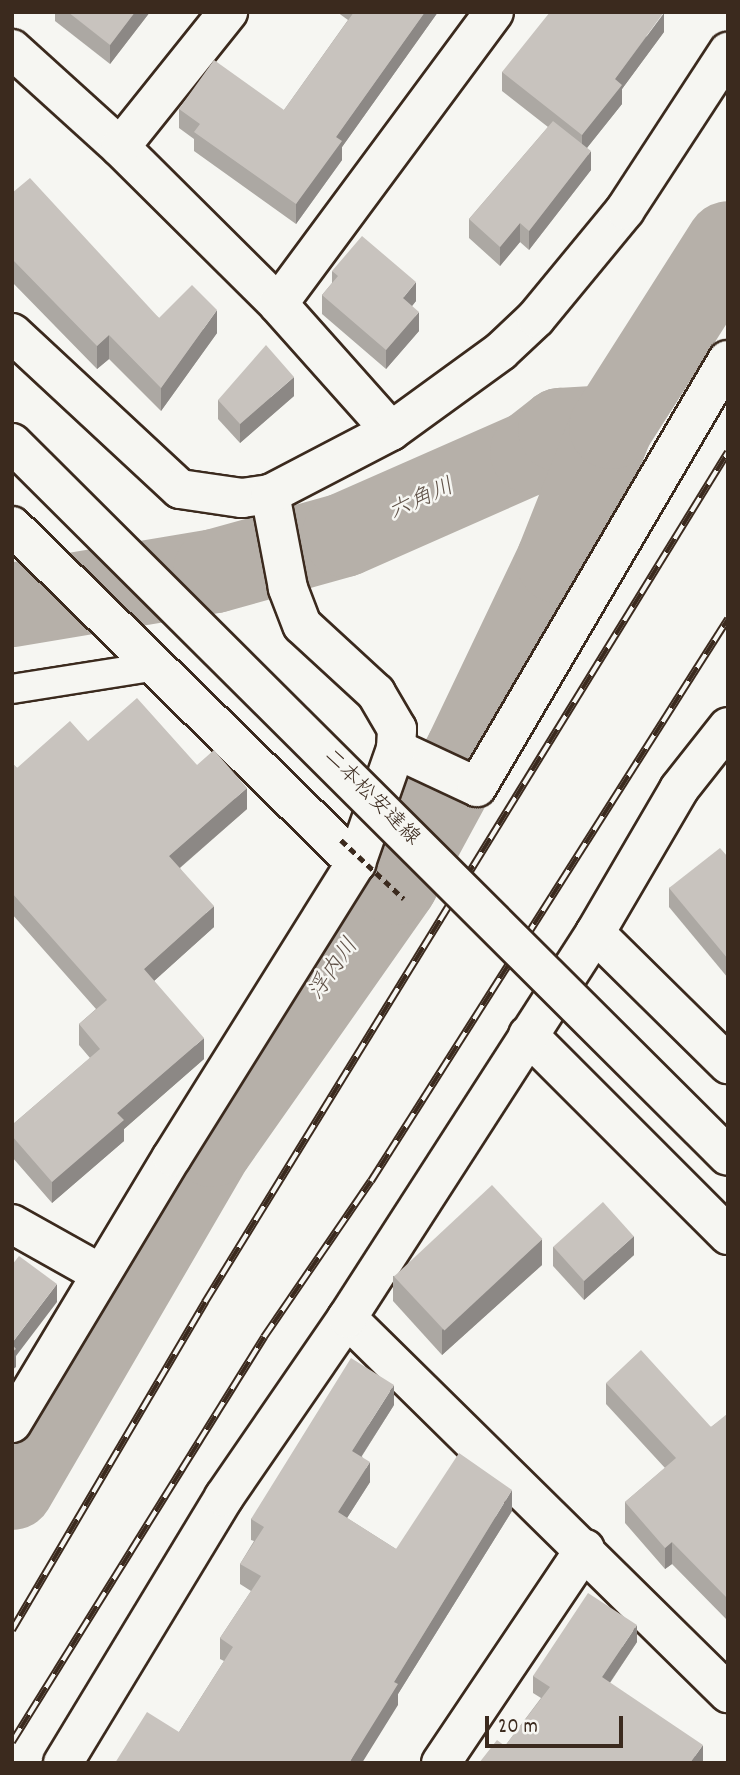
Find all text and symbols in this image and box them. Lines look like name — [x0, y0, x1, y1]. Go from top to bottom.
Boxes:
water label: 六角川 — [385, 474, 459, 528]
street label: 二本松安達線 — [318, 745, 424, 851]
water label: 浮内川 — [304, 934, 366, 1006]
scale bar — [488, 1702, 626, 1746]
text: 20 m — [498, 1713, 538, 1743]

